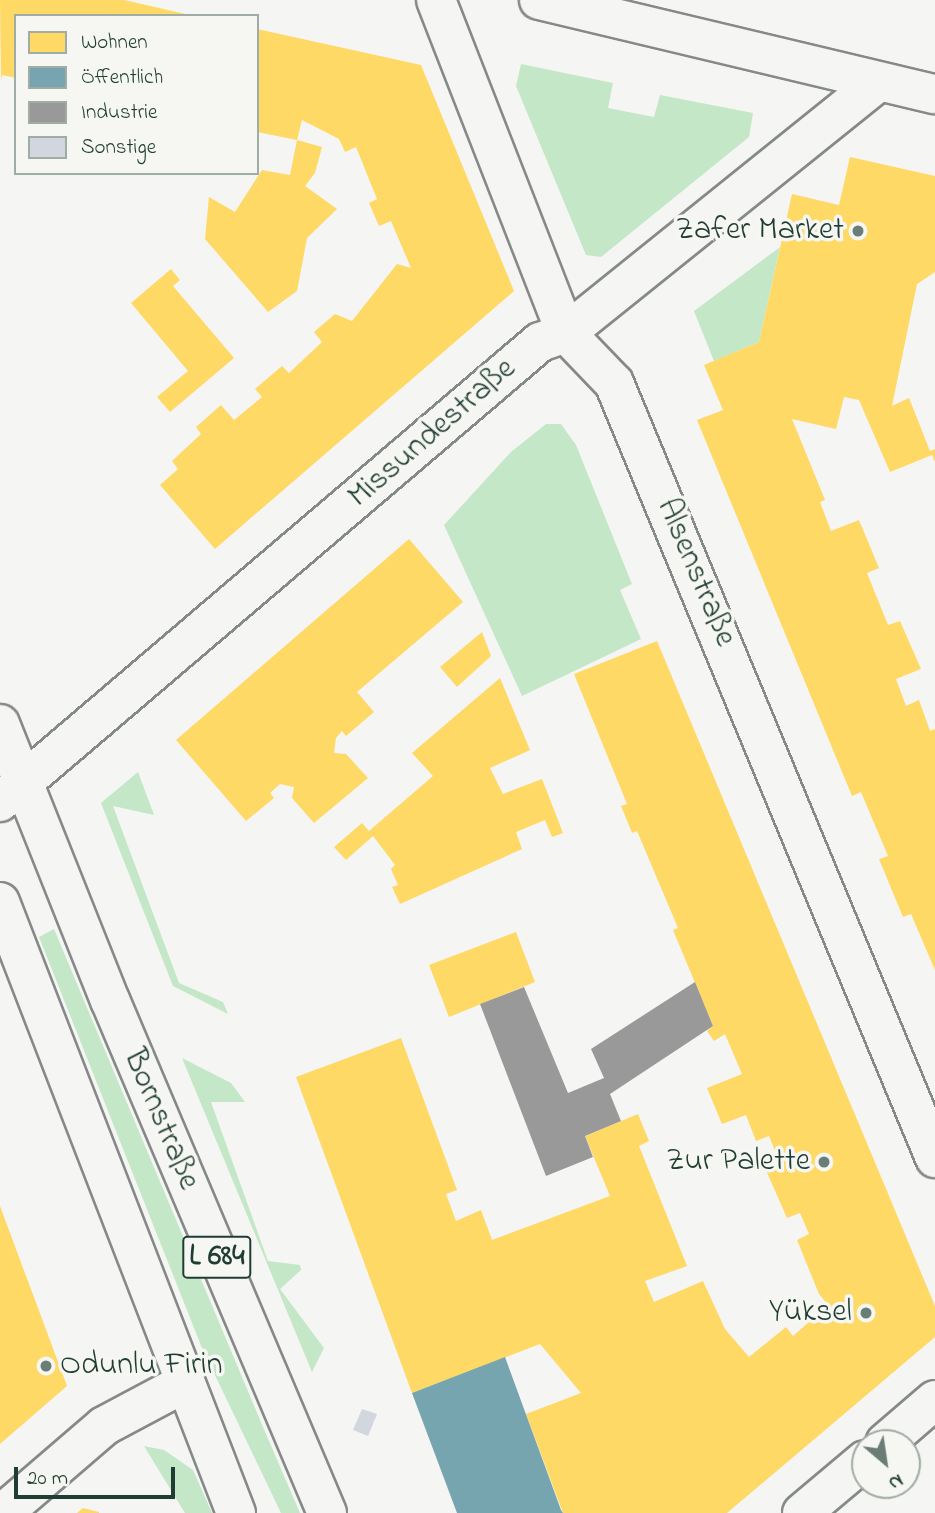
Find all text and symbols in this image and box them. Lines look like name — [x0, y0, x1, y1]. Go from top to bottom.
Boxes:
legend — [14, 14, 259, 175]
text: Wohnen — [81, 28, 148, 58]
text: Öffentlich — [81, 63, 163, 93]
text: Industrie — [81, 98, 157, 128]
text: Sonstige — [81, 133, 156, 163]
place label: Zafer Market — [676, 212, 844, 250]
marker: Zafer Market — [850, 223, 866, 239]
street label: Missundestraße — [341, 351, 525, 517]
street label: Alsenstraße — [647, 493, 743, 653]
street label: Bornstraße — [113, 1044, 207, 1196]
place label: Zur Palette — [666, 1143, 810, 1181]
marker: Zur Palette — [816, 1154, 832, 1170]
road number: L 684 — [182, 1231, 252, 1284]
place label: Yüksel — [769, 1294, 852, 1332]
marker: Yüksel — [858, 1305, 874, 1321]
place label: Odunlu Firin — [60, 1347, 223, 1385]
marker: Odunlu Firin — [38, 1358, 54, 1374]
north arrow — [851, 1429, 921, 1499]
scale bar — [18, 1454, 178, 1498]
text: 20 m — [27, 1464, 68, 1494]
text: N — [883, 1466, 908, 1496]

